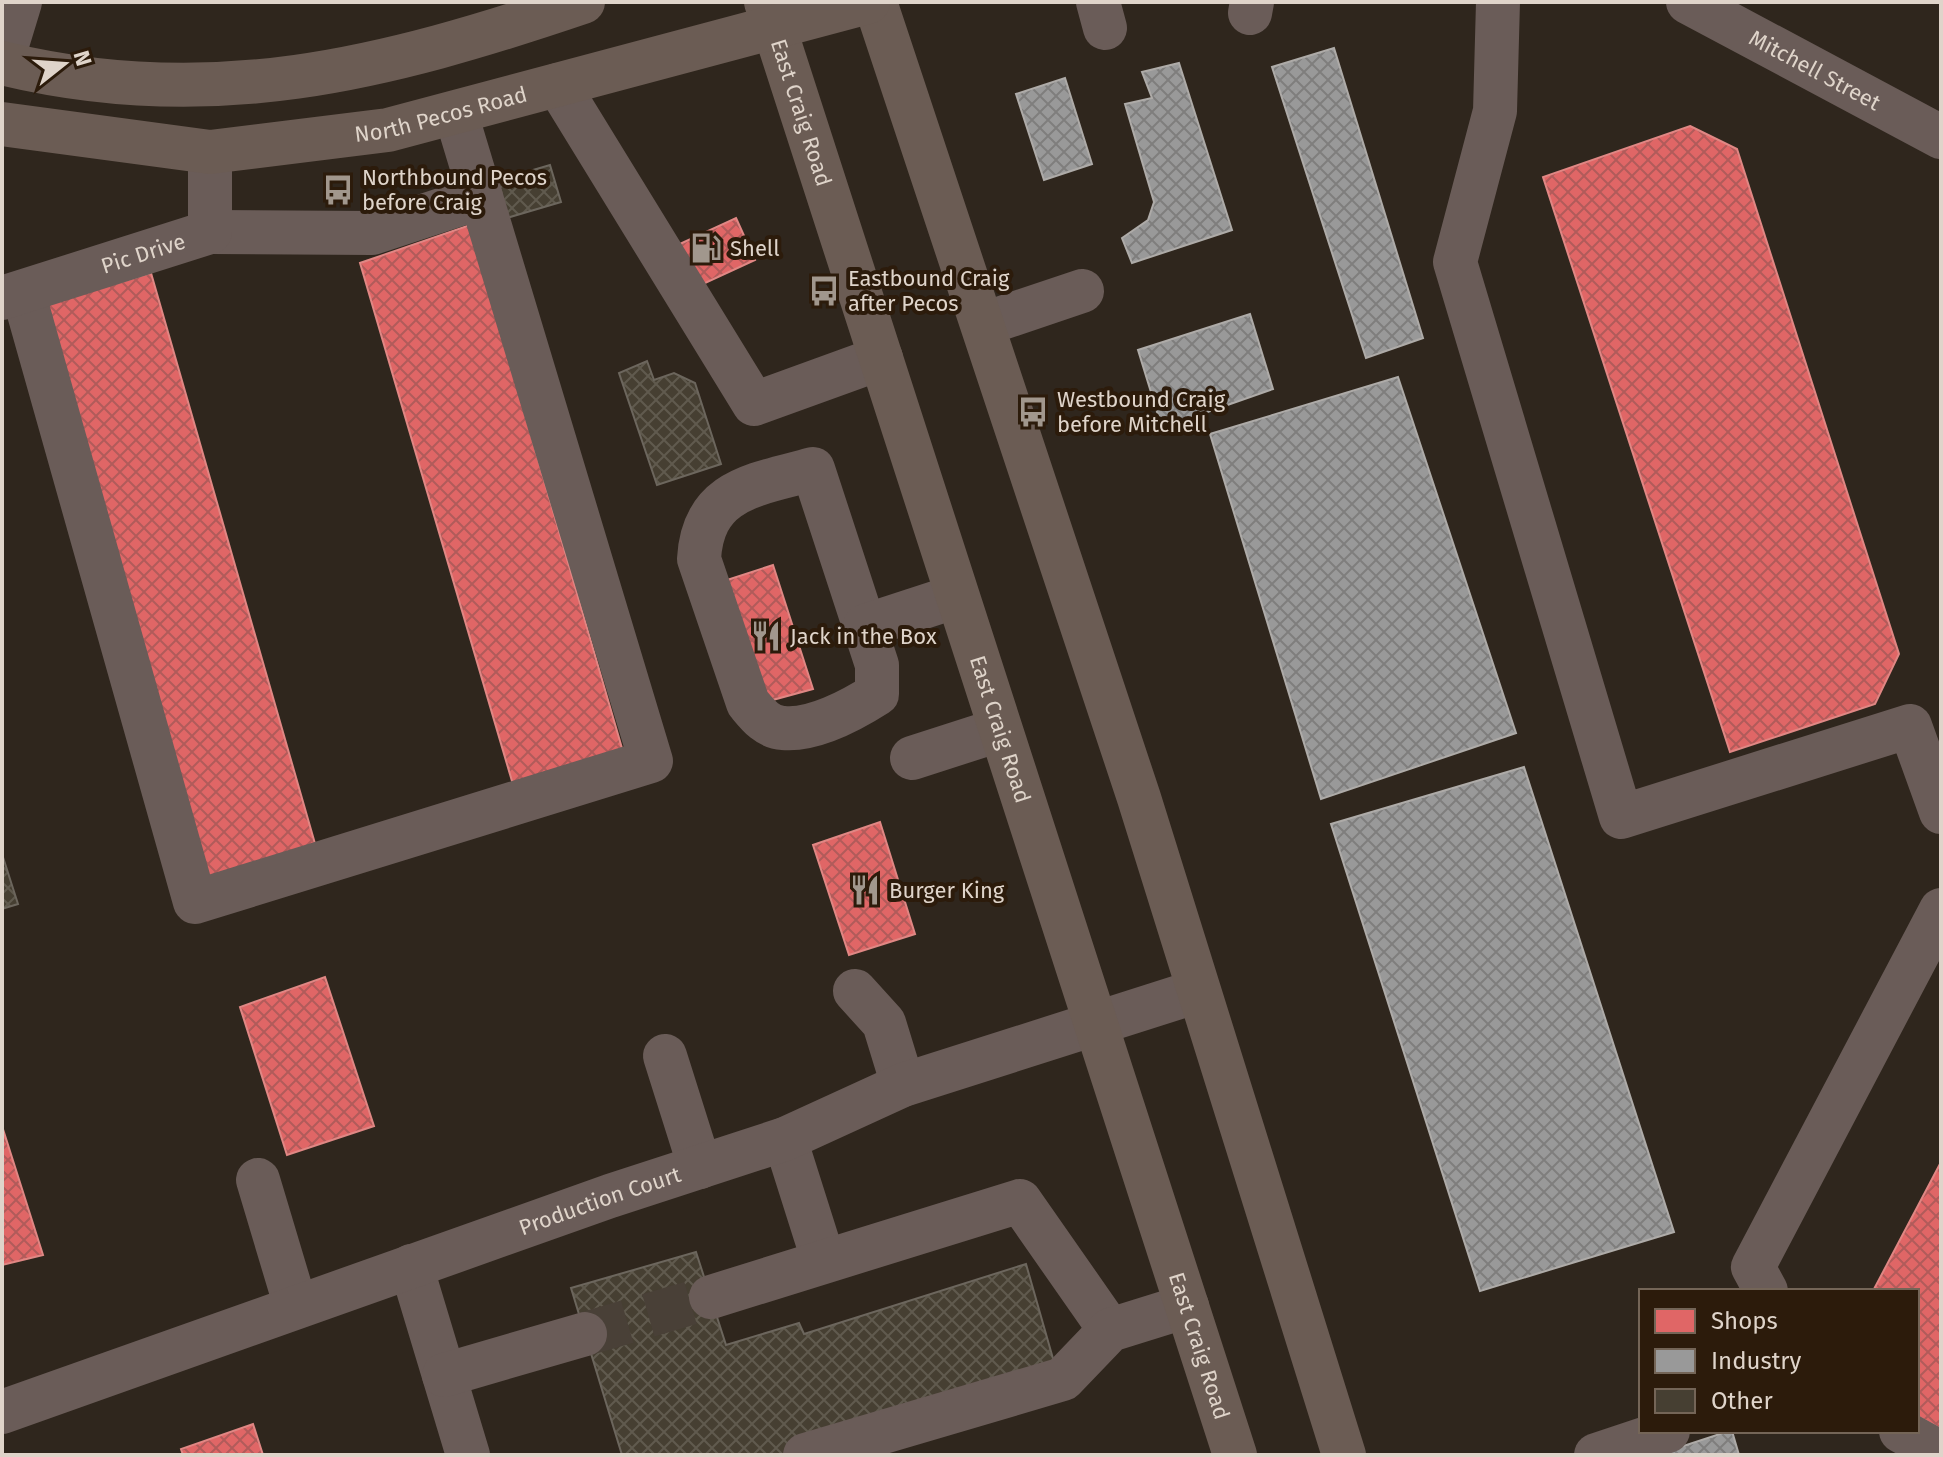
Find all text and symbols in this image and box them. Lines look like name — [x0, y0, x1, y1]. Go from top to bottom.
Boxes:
north arrow — [24, 24, 104, 104]
street label: Mitchell Street — [1745, 24, 1885, 116]
street label: East Craig Road — [765, 35, 838, 190]
text: N — [68, 47, 98, 69]
street label: North Pecos Road — [353, 81, 530, 148]
place label: Northbound Pecos before Craig — [362, 164, 547, 216]
bus stop icon: Northbound Pecos before Craig — [321, 173, 355, 207]
street label: Pic Drive — [98, 228, 189, 280]
fuel station icon: Shell — [689, 231, 723, 265]
place label: Shell — [730, 235, 780, 262]
place label: Eastbound Craig after Pecos — [848, 265, 1010, 317]
bus stop icon: Eastbound Craig after Pecos — [807, 274, 841, 308]
place label: Westbound Craig before Mitchell — [1057, 386, 1226, 438]
bus stop icon: Westbound Craig before Mitchell — [1016, 395, 1050, 429]
restaurant icon: Jack in the Box — [749, 619, 783, 653]
place label: Jack in the Box — [790, 623, 937, 650]
street label: East Craig Road — [964, 652, 1037, 806]
restaurant icon: Burger King — [848, 873, 882, 907]
place label: Burger King — [889, 877, 1005, 904]
street label: Production Court — [515, 1161, 684, 1241]
street label: East Craig Road — [1163, 1269, 1236, 1423]
legend — [1639, 1289, 1919, 1433]
text: Shops — [1711, 1307, 1778, 1335]
text: Industry — [1711, 1347, 1802, 1375]
text: Other — [1711, 1387, 1773, 1415]

